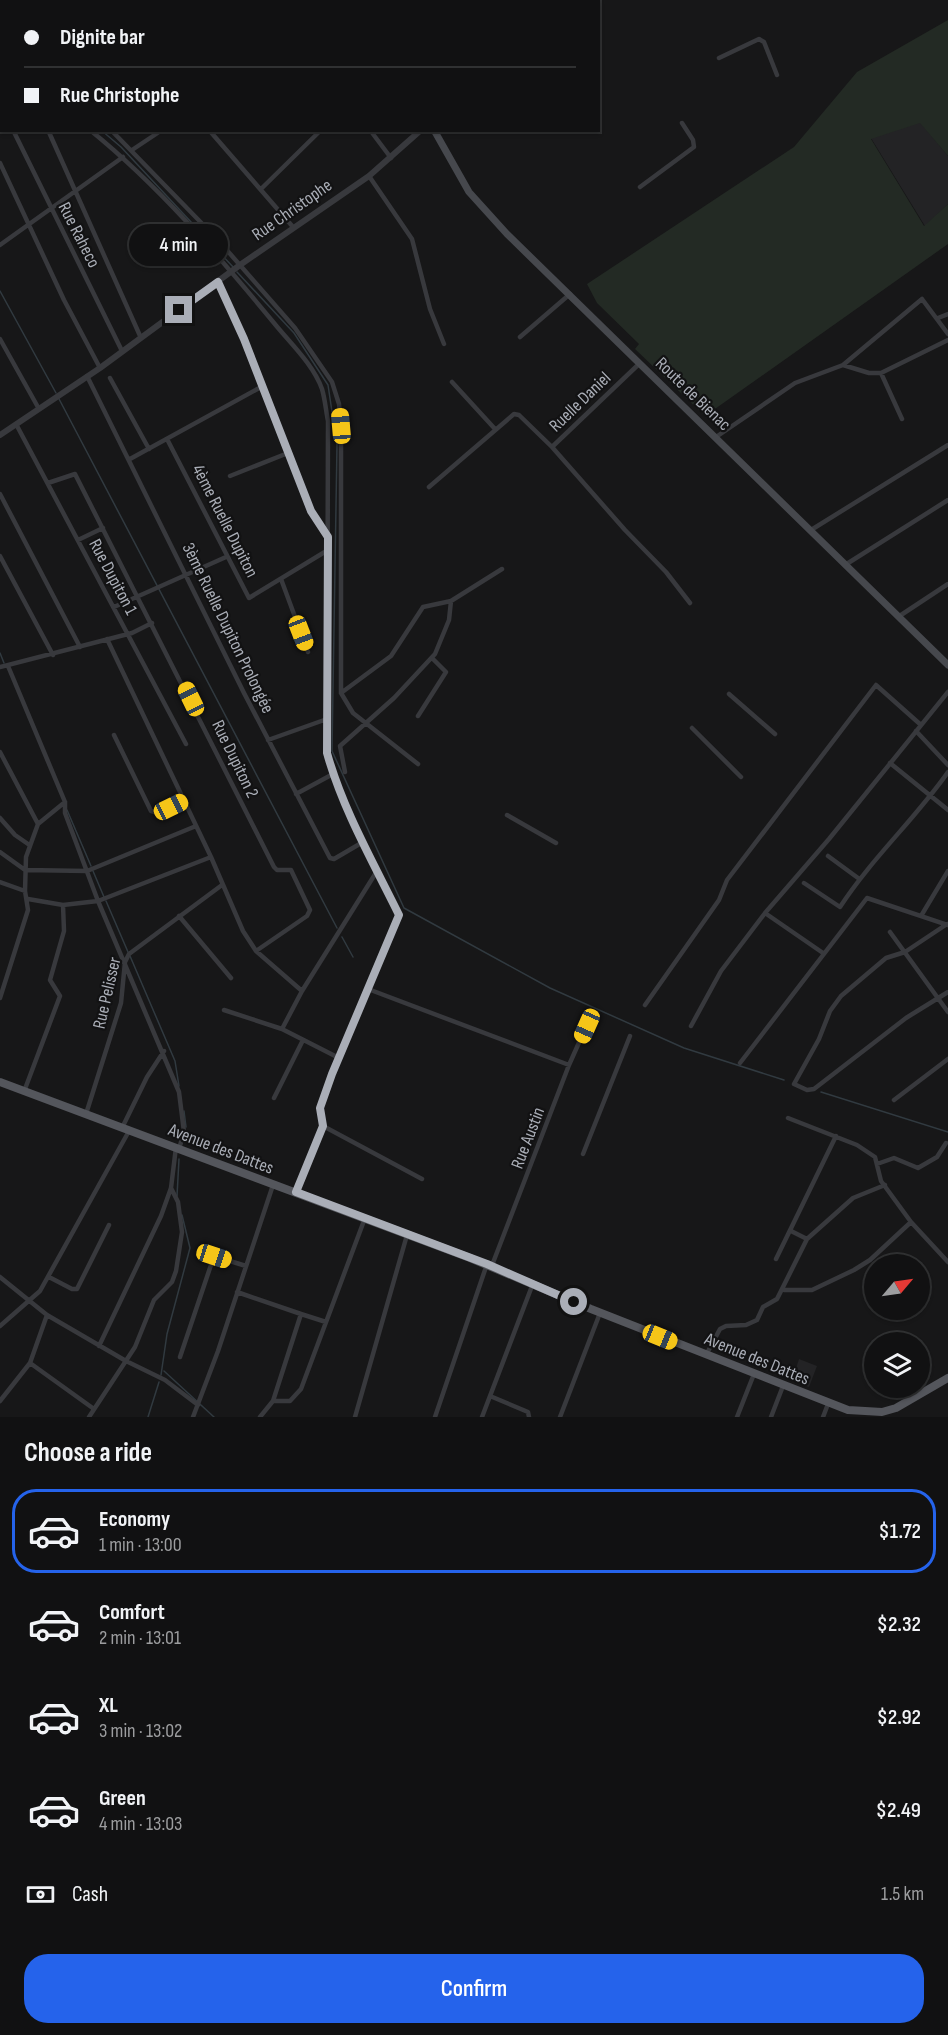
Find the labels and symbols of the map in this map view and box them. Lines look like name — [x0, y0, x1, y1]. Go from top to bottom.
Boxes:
street label: Rue Christophe — [248, 175, 336, 245]
street label: Rue Raheco — [54, 199, 104, 271]
callout: 4 min — [130, 223, 228, 265]
route end — [165, 296, 192, 323]
street label: Route de Bienac — [651, 353, 735, 435]
street label: Ruelle Daniel — [545, 368, 615, 436]
car — [330, 407, 352, 445]
street label: 4ème Ruelle Dupiton — [188, 461, 262, 581]
street label: Rue Dupiton 1 — [84, 536, 142, 619]
street label: 3ème Ruelle Dupiton Prolongée — [178, 539, 278, 717]
car — [286, 613, 316, 653]
car — [175, 679, 207, 719]
street label: Rue Dupiton 2 — [207, 717, 263, 801]
car — [151, 791, 191, 823]
street label: Rue Pelisser — [89, 955, 125, 1031]
car — [571, 1006, 603, 1046]
street label: Rue Austin — [507, 1104, 549, 1172]
street label: Avenue des Dattes — [164, 1119, 277, 1179]
car — [194, 1242, 234, 1270]
north arrow — [864, 1254, 930, 1320]
route start — [560, 1288, 587, 1315]
car — [640, 1322, 680, 1352]
street label: Avenue des Dattes — [701, 1328, 812, 1390]

